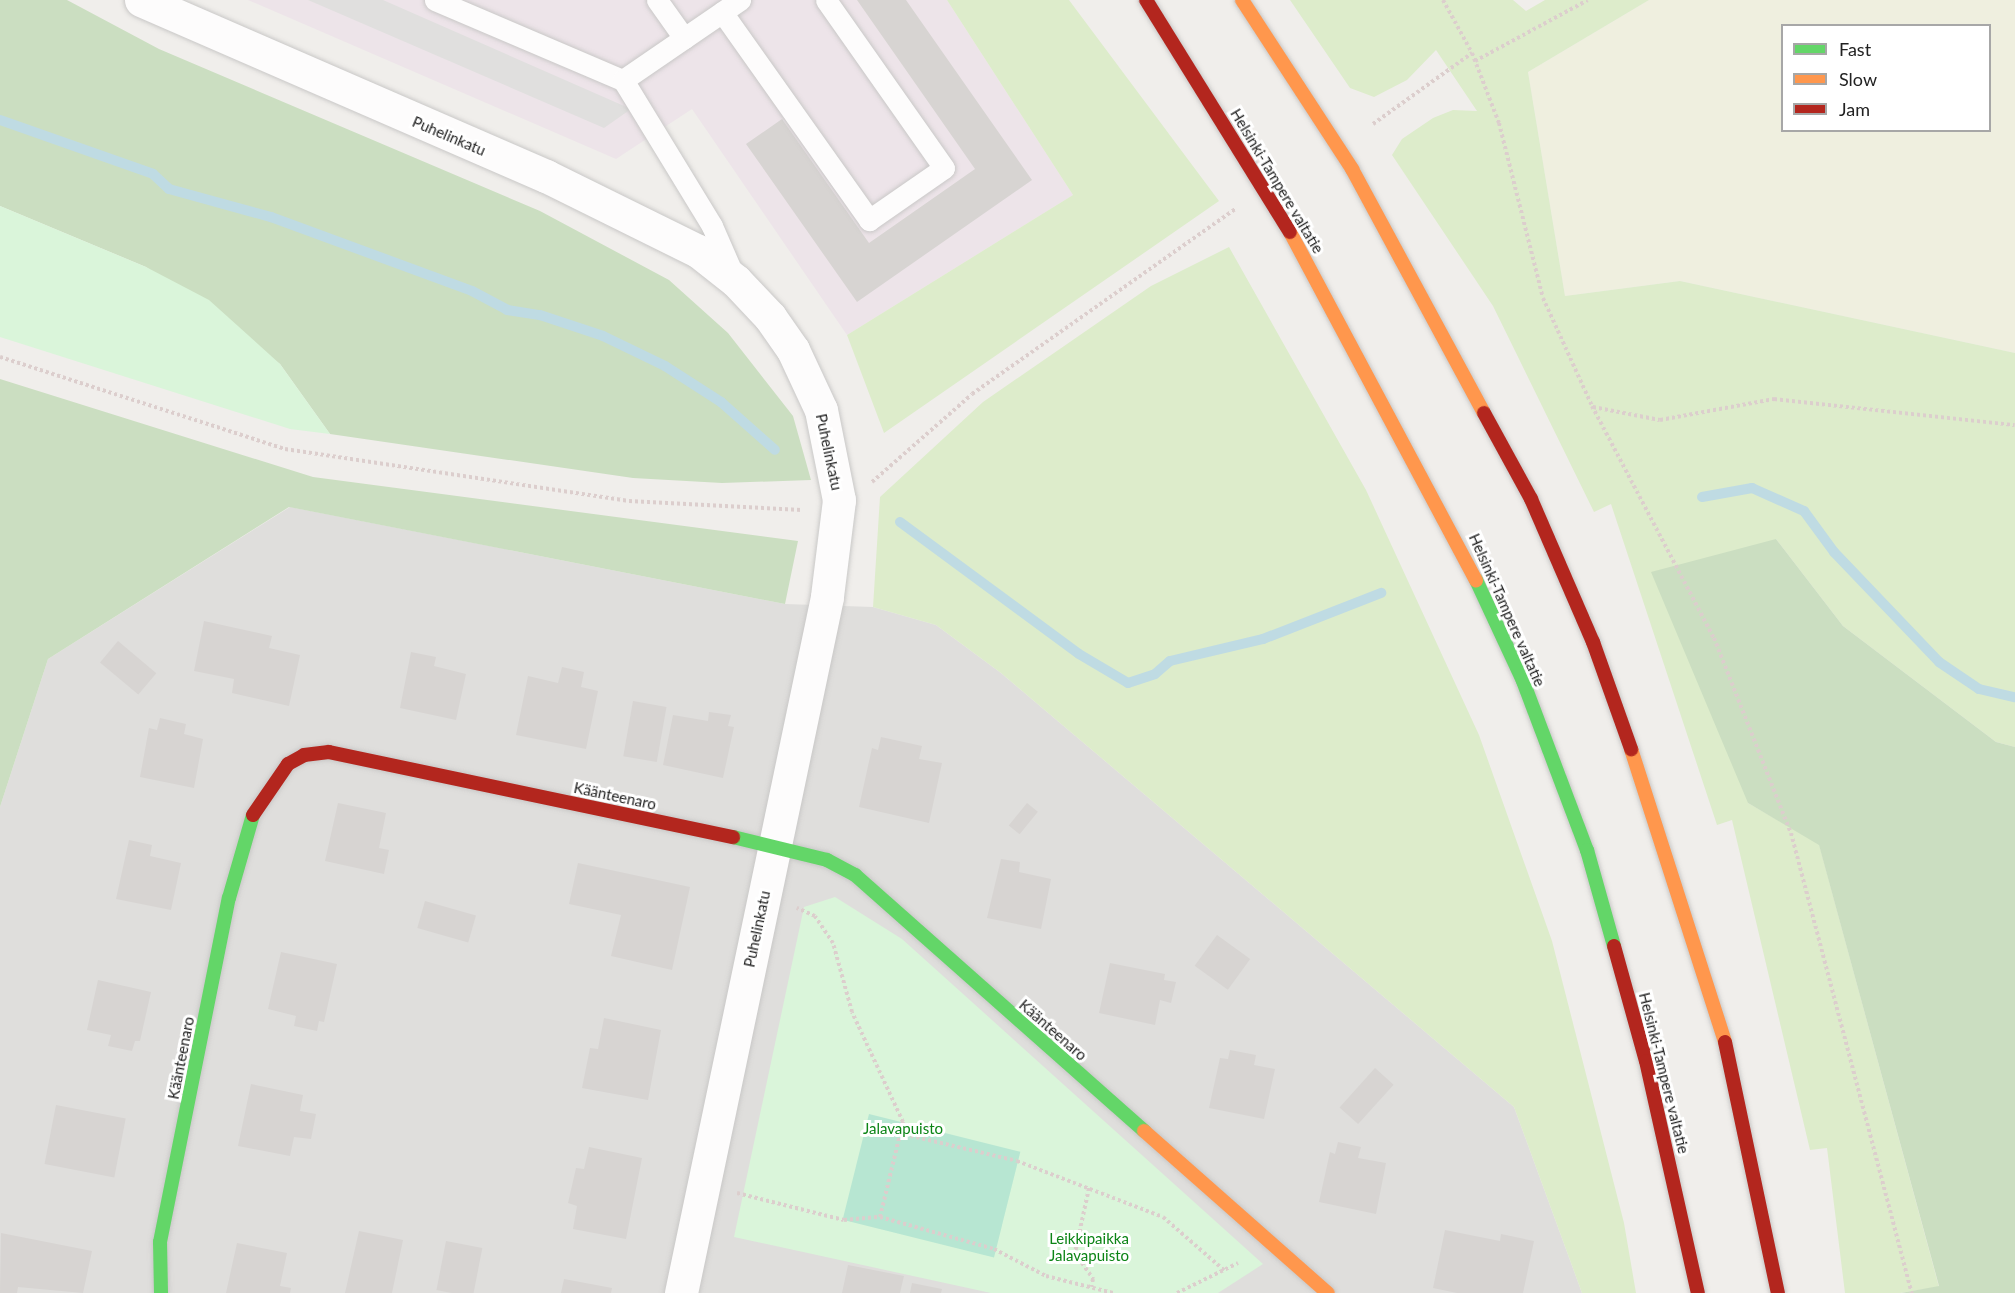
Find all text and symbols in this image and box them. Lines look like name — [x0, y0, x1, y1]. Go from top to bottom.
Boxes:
legend — [1781, 24, 1991, 132]
text: Fast — [1839, 38, 1871, 60]
text: Slow — [1839, 68, 1877, 90]
text: Jam — [1839, 98, 1870, 120]
street label: Helsinki-Tampere valtatie — [1227, 105, 1327, 257]
street label: Puhelinkatu — [410, 113, 488, 159]
street label: Puhelinkatu — [812, 412, 846, 492]
street label: Helsinki-Tampere valtatie — [1465, 531, 1549, 689]
street label: Käänteenaro — [572, 778, 658, 814]
street label: Puhelinkatu — [740, 889, 774, 969]
street label: Helsinki-Tampere valtatie — [1635, 990, 1693, 1156]
street label: Käänteenaro — [1015, 996, 1091, 1064]
street label: Käänteenaro — [164, 1015, 198, 1101]
park label: Jalavapuisto — [863, 1120, 943, 1138]
park label: Leikkipaikka Jalavapuisto — [1049, 1229, 1129, 1264]

